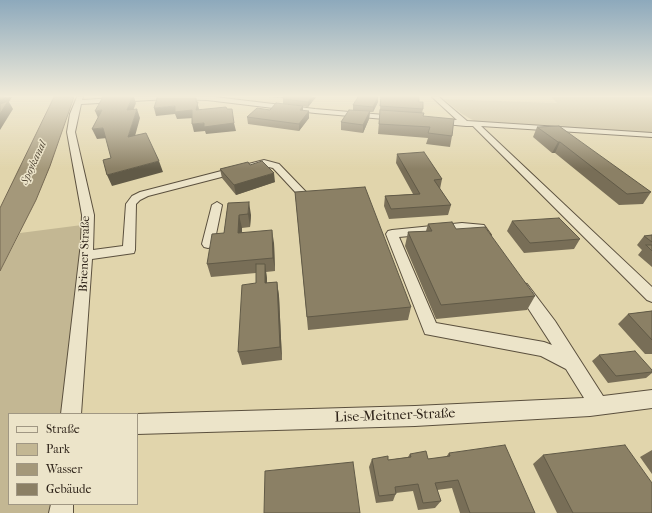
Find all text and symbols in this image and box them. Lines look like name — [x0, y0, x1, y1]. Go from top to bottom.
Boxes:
water label: Spoykanal — [18, 139, 50, 187]
street label: Briener Straße — [76, 216, 94, 292]
street label: Lise-Meitner-Straße — [334, 405, 456, 427]
legend — [8, 413, 138, 505]
text: Straße — [46, 422, 80, 436]
text: Park — [46, 442, 70, 456]
text: Wasser — [46, 462, 82, 476]
text: Gebäude — [46, 482, 91, 496]

